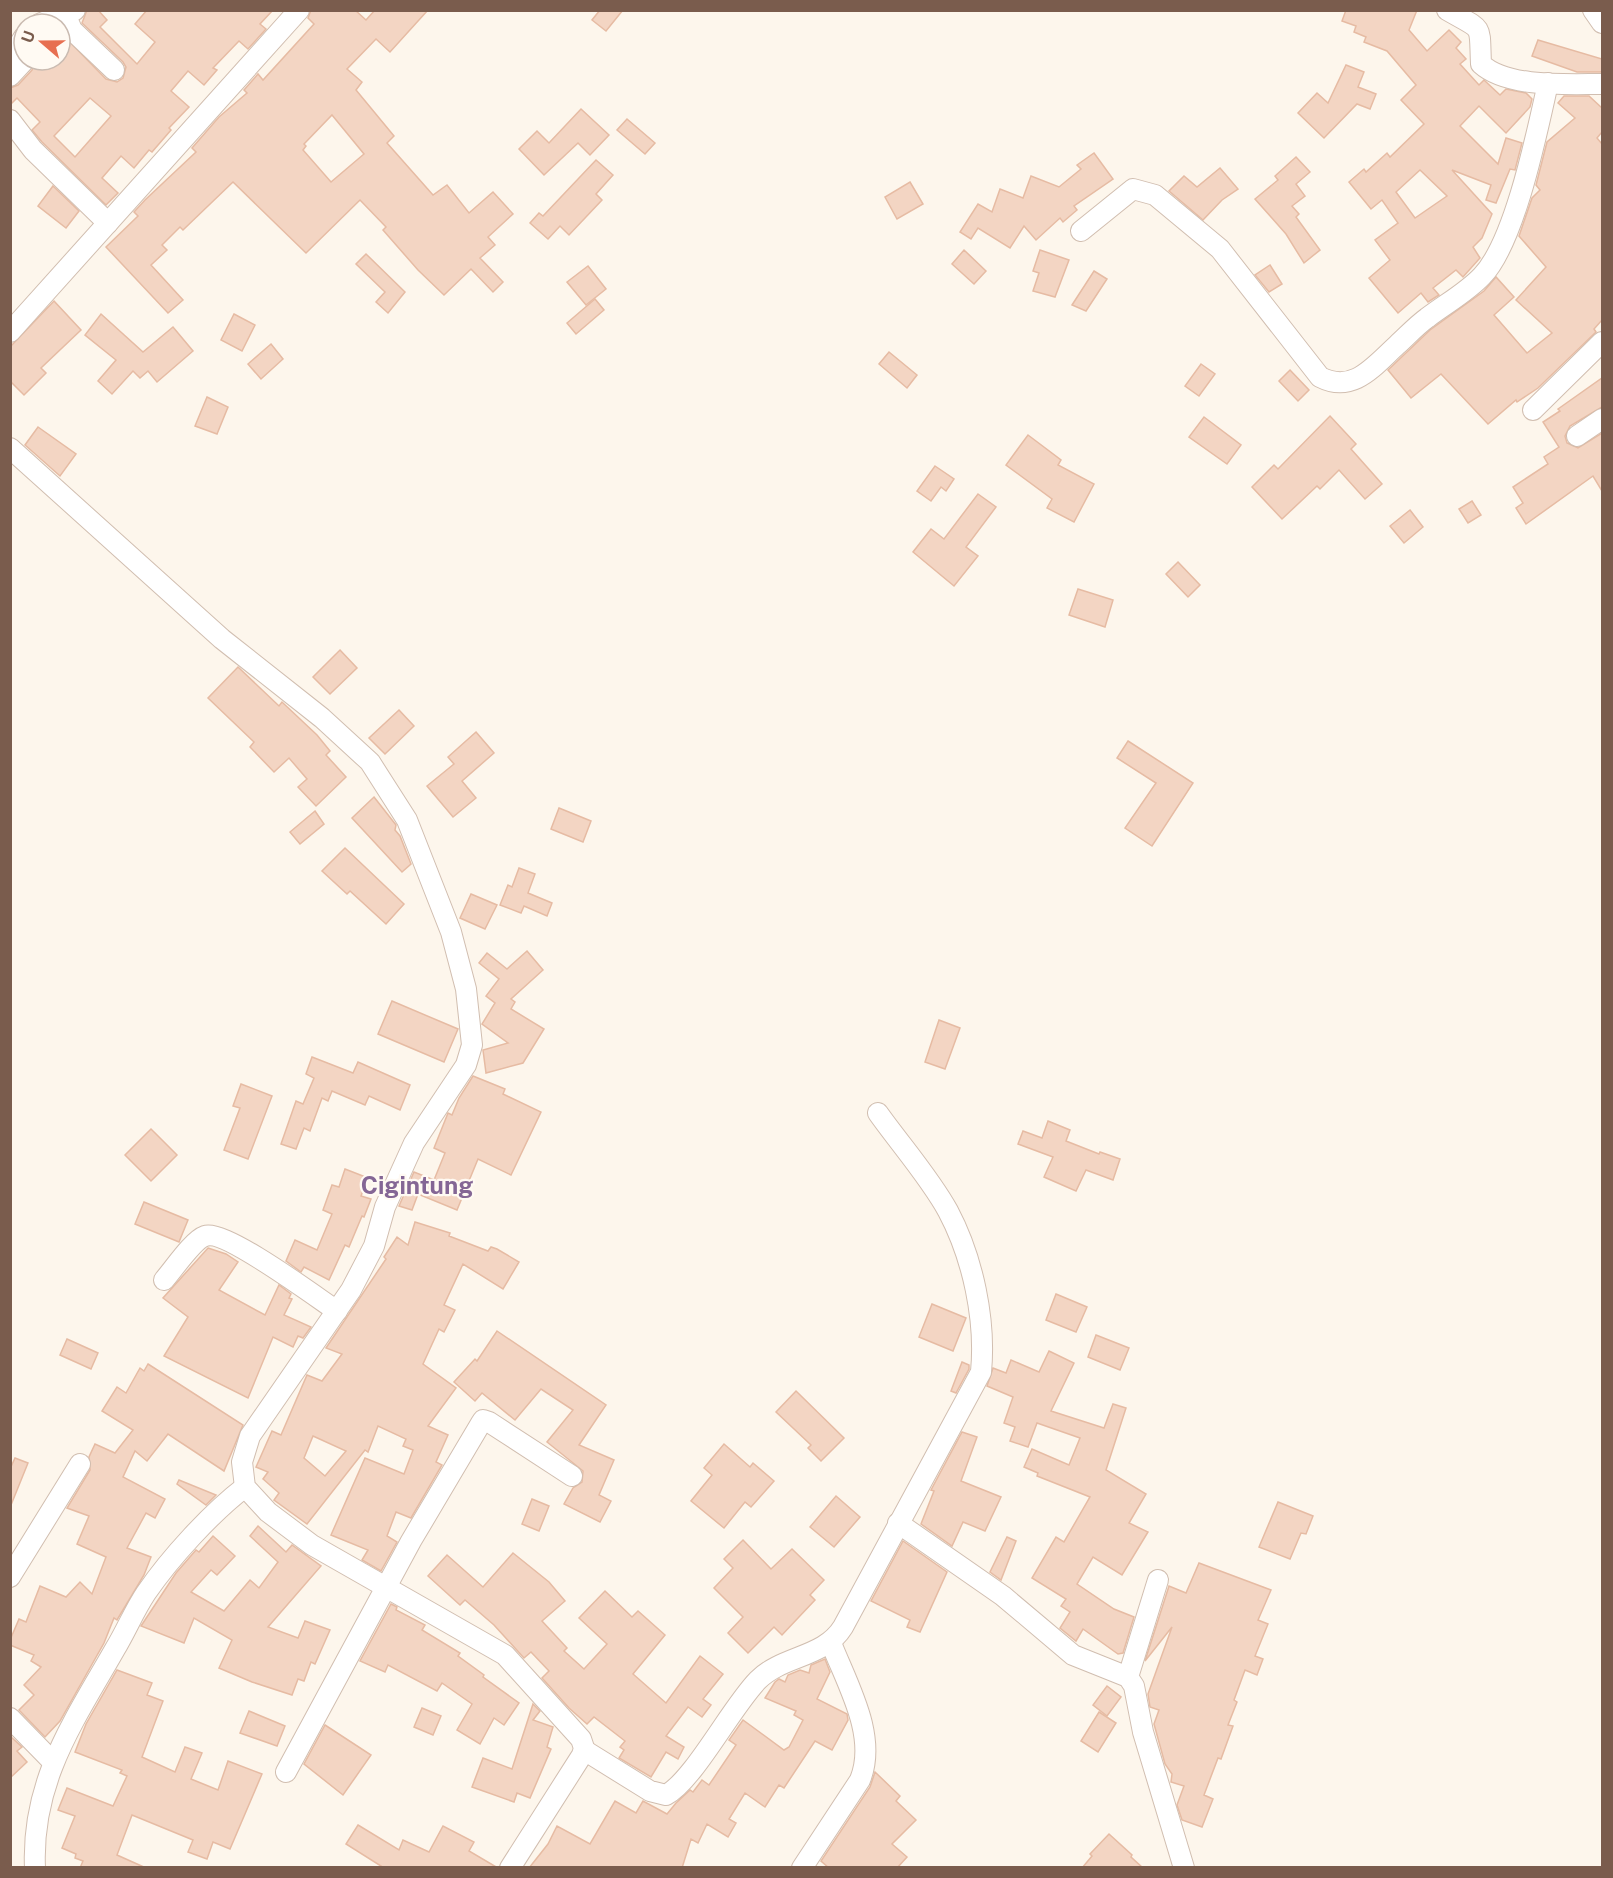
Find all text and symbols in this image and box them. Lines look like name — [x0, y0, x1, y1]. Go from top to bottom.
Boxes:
north arrow — [12, 12, 72, 72]
text: U — [17, 28, 39, 46]
district label: Cigintung — [361, 1171, 473, 1199]

